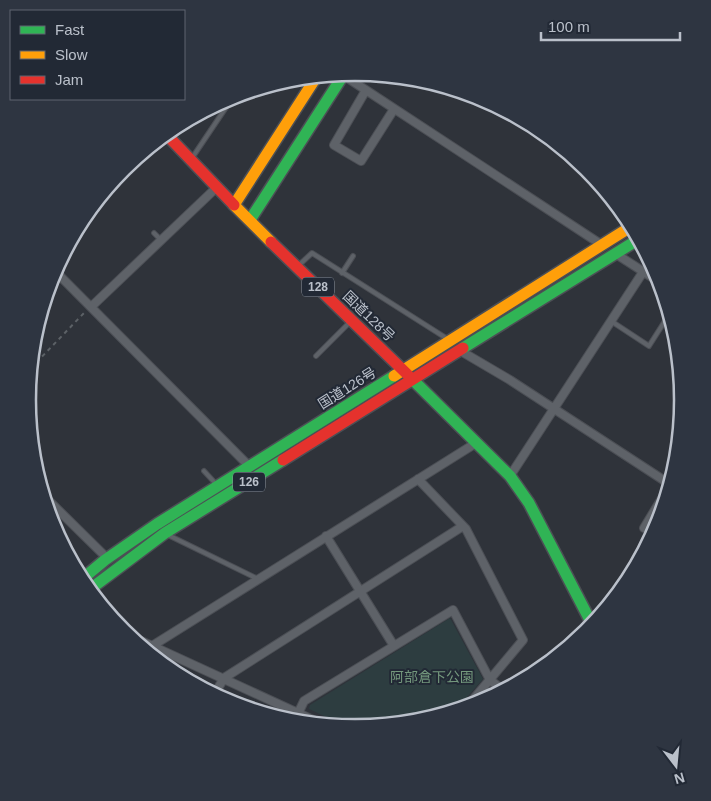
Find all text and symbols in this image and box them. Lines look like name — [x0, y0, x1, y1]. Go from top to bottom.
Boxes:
legend — [10, 10, 185, 100]
scale bar — [541, 10, 680, 42]
text: 100 m — [548, 18, 590, 35]
text: Fast — [55, 21, 85, 38]
text: Slow — [55, 46, 88, 63]
text: Jam — [55, 71, 83, 88]
road number: 128 — [302, 278, 334, 296]
street label: 国道128号 — [340, 288, 398, 344]
street label: 国道126号 — [315, 364, 379, 412]
road number: 126 — [233, 472, 265, 492]
park label: 阿部倉下公園 — [390, 669, 474, 685]
north arrow — [651, 741, 701, 791]
text: N — [673, 769, 687, 788]

